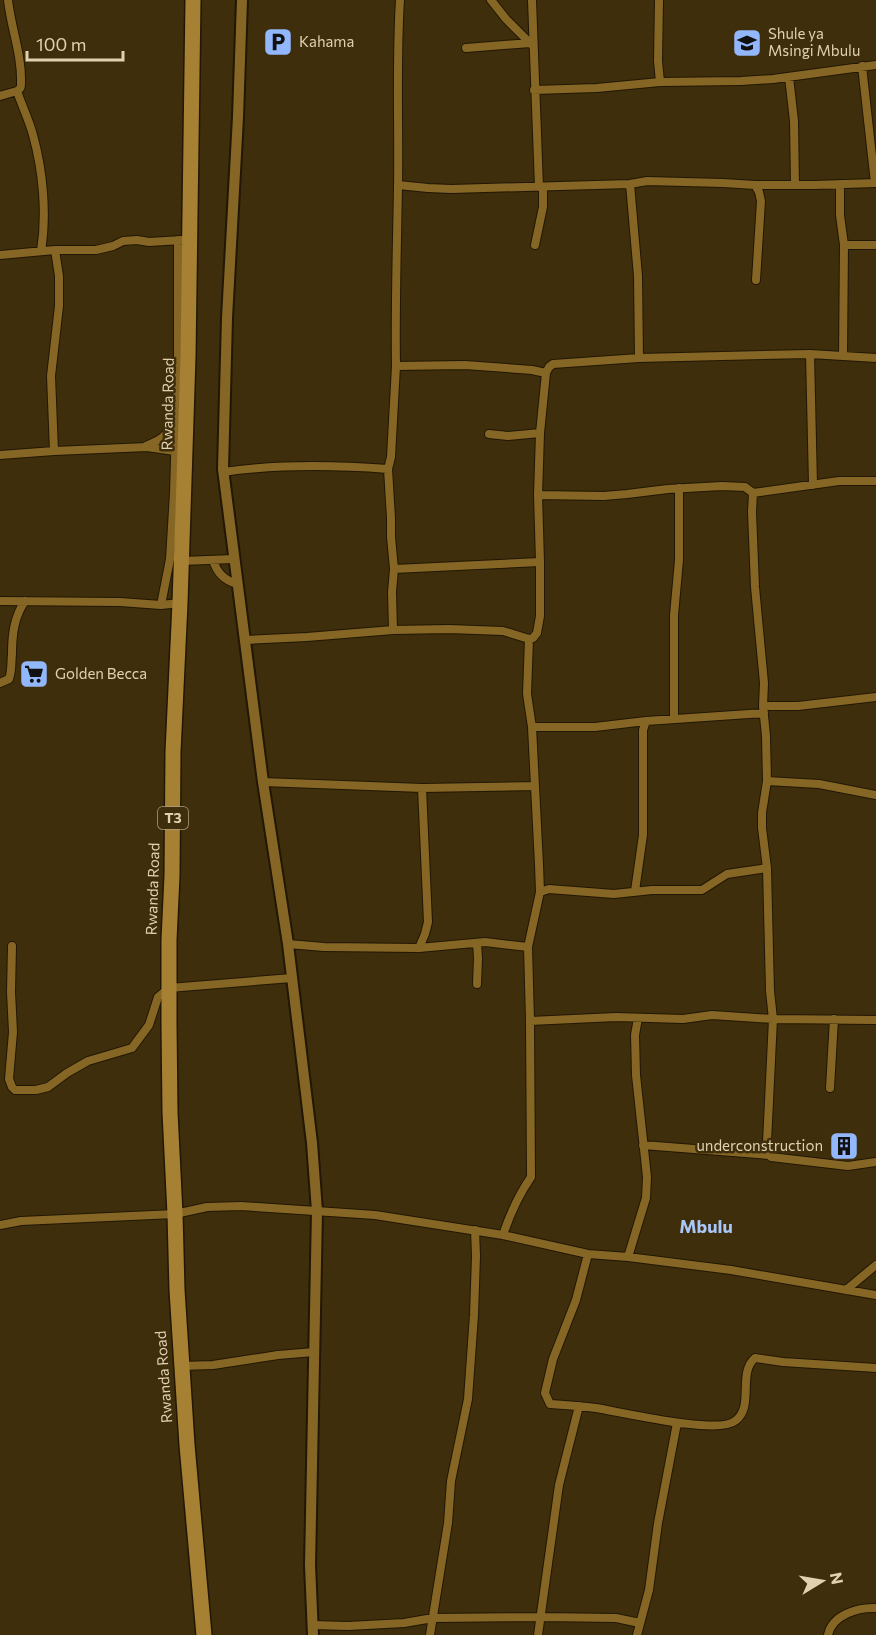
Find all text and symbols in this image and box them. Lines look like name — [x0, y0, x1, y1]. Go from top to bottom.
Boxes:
scale bar — [27, 24, 123, 62]
place label: Shule ya Msingi Mbulu — [768, 24, 860, 59]
parking icon: Kahama — [262, 26, 294, 58]
school or university icon: Shule ya Msingi Mbulu — [731, 27, 763, 59]
place label: Kahama — [299, 32, 354, 50]
text: 100 m — [36, 33, 86, 55]
street label: Rwanda Road — [157, 358, 177, 450]
supermarket icon: Golden Becca — [18, 658, 50, 690]
place label: Golden Becca — [55, 664, 147, 682]
road number: T3 — [158, 807, 188, 829]
street label: Rwanda Road — [141, 842, 163, 936]
building icon: underconstruction — [828, 1130, 860, 1162]
place label: underconstruction — [696, 1136, 823, 1154]
district label: Mbulu — [679, 1215, 733, 1237]
street label: Rwanda Road — [151, 1330, 175, 1424]
north arrow — [792, 1551, 852, 1611]
text: N — [827, 1570, 848, 1586]

